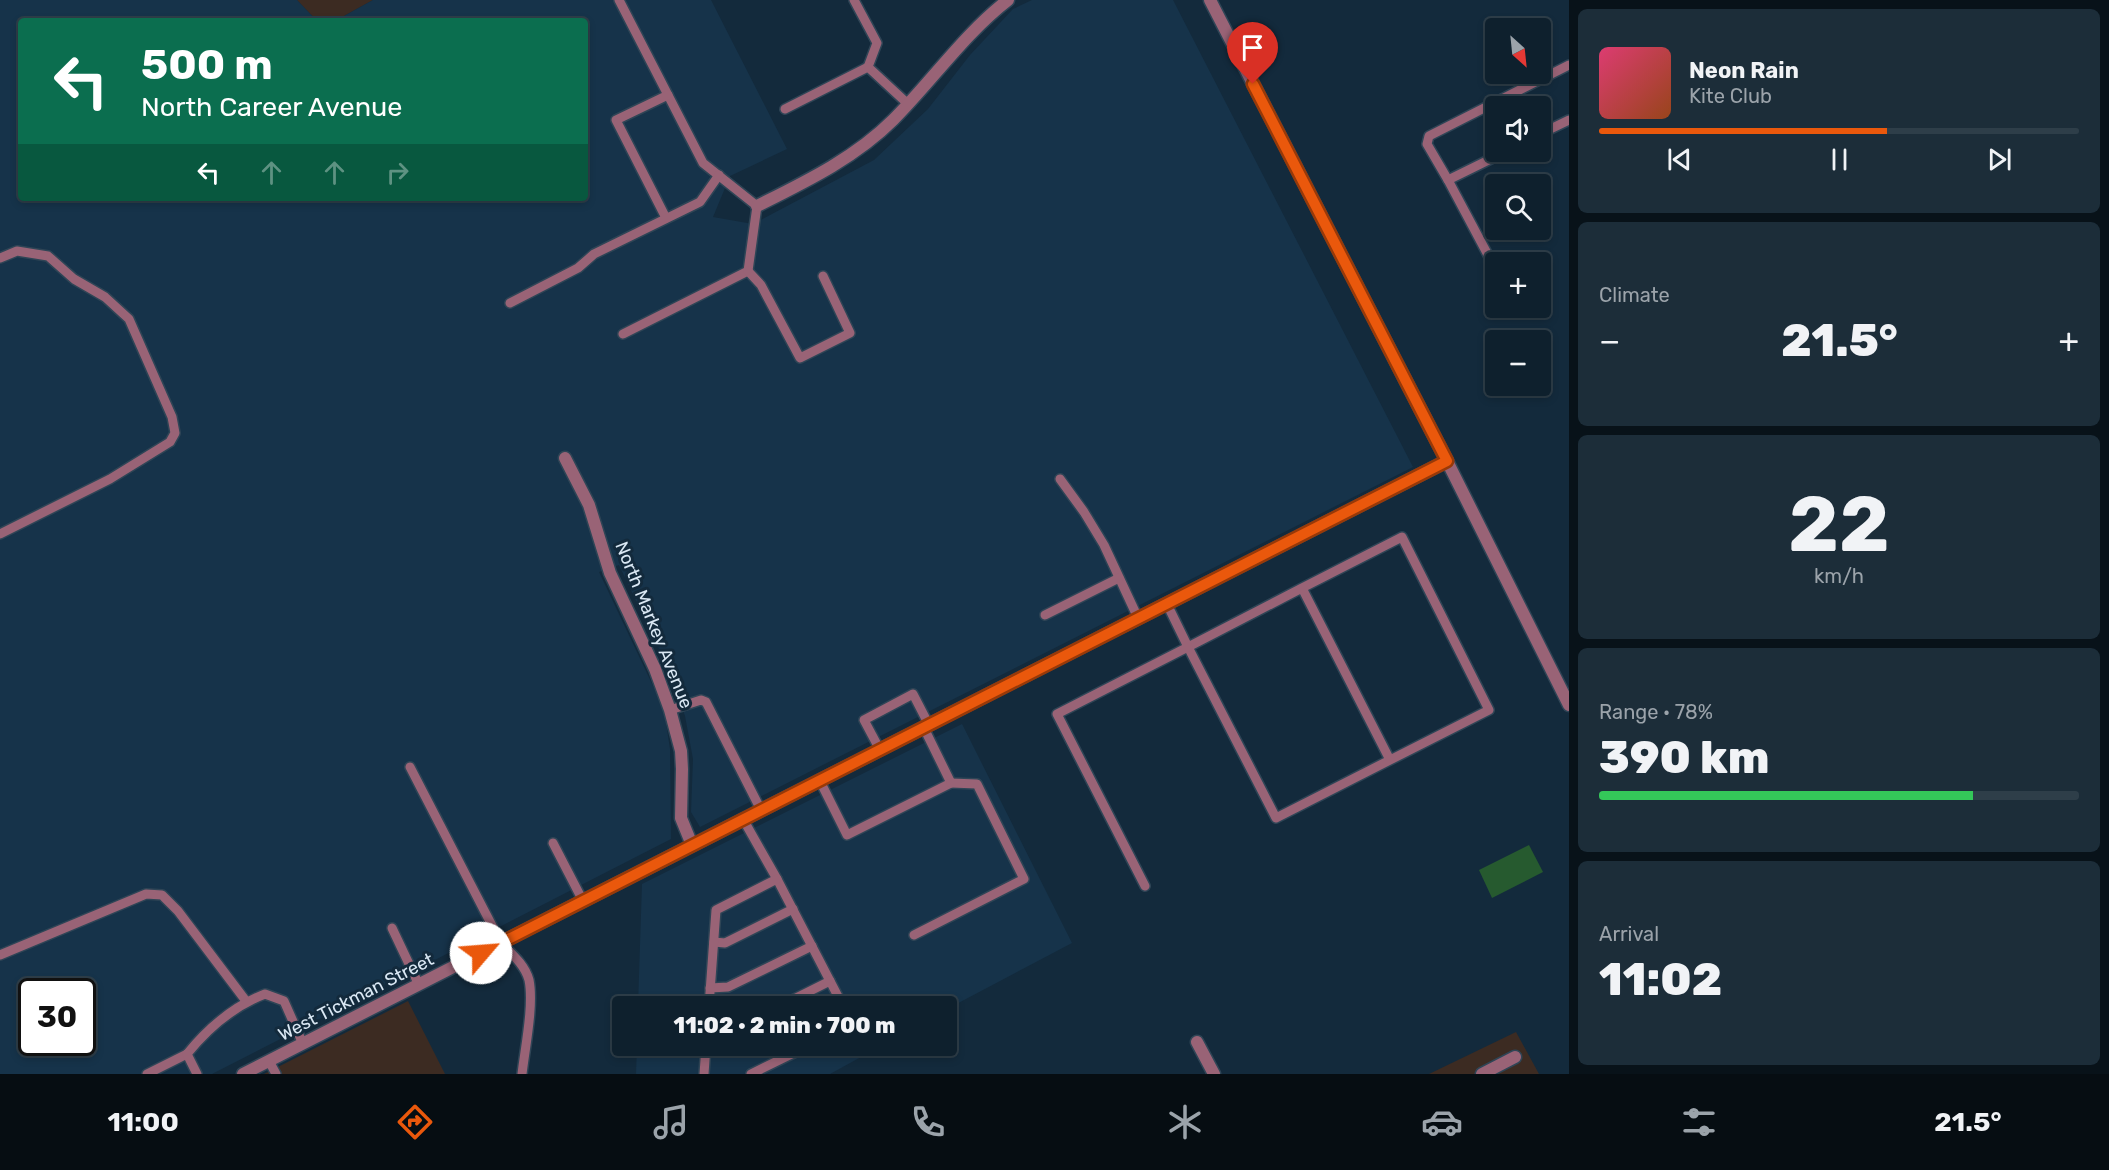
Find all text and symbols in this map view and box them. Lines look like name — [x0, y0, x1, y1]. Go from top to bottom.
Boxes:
north arrow — [1485, 18, 1551, 84]
map controls — [1485, 18, 1551, 396]
pin — [1227, 22, 1278, 84]
icon: arrive — [1236, 31, 1269, 64]
text: 500 m — [141, 40, 273, 90]
icon: left — [42, 42, 120, 120]
text: Neon Rain — [1689, 57, 1799, 84]
text: Kite Club — [1689, 84, 1772, 108]
text: North Career Avenue — [141, 91, 402, 123]
button: sound — [1485, 96, 1551, 162]
icon: previous — [1663, 143, 1696, 176]
icon: pause — [1823, 143, 1856, 176]
icon: next — [1983, 143, 2016, 176]
icon: left — [192, 156, 225, 189]
icon: ahead — [255, 156, 288, 189]
icon: ahead — [318, 156, 351, 189]
icon: right — [381, 156, 414, 189]
button: search — [1485, 174, 1551, 240]
button: + — [1485, 252, 1551, 318]
text: Climate — [1599, 283, 1670, 307]
text: 21.5° — [1781, 314, 1898, 367]
text: − — [1599, 321, 1620, 360]
text: + — [2058, 321, 2079, 360]
button: − — [1485, 330, 1551, 396]
text: 22 — [1788, 478, 1890, 571]
street label: North Markey Avenue — [610, 538, 698, 712]
text: km/h — [1814, 564, 1864, 588]
text: Range · 78% — [1599, 700, 1713, 724]
text: 390 km — [1599, 731, 1769, 784]
position arrow — [449, 921, 513, 985]
text: Arrival — [1599, 922, 1659, 946]
street label: West Tickman Street — [275, 948, 437, 1046]
text: 11:02 — [1599, 953, 1722, 1006]
speed limit sign: 30 — [18, 978, 96, 1056]
text: 11:02 · 2 min · 700 m — [674, 1012, 895, 1039]
icon: directions — [394, 1101, 436, 1143]
icon: music — [650, 1101, 692, 1143]
icon: phone — [907, 1101, 949, 1143]
icon: climate — [1164, 1101, 1206, 1143]
icon: car — [1421, 1101, 1463, 1143]
icon: filters — [1678, 1101, 1720, 1143]
text: 11:00 — [107, 1106, 179, 1138]
text: 21.5° — [1934, 1106, 2002, 1138]

